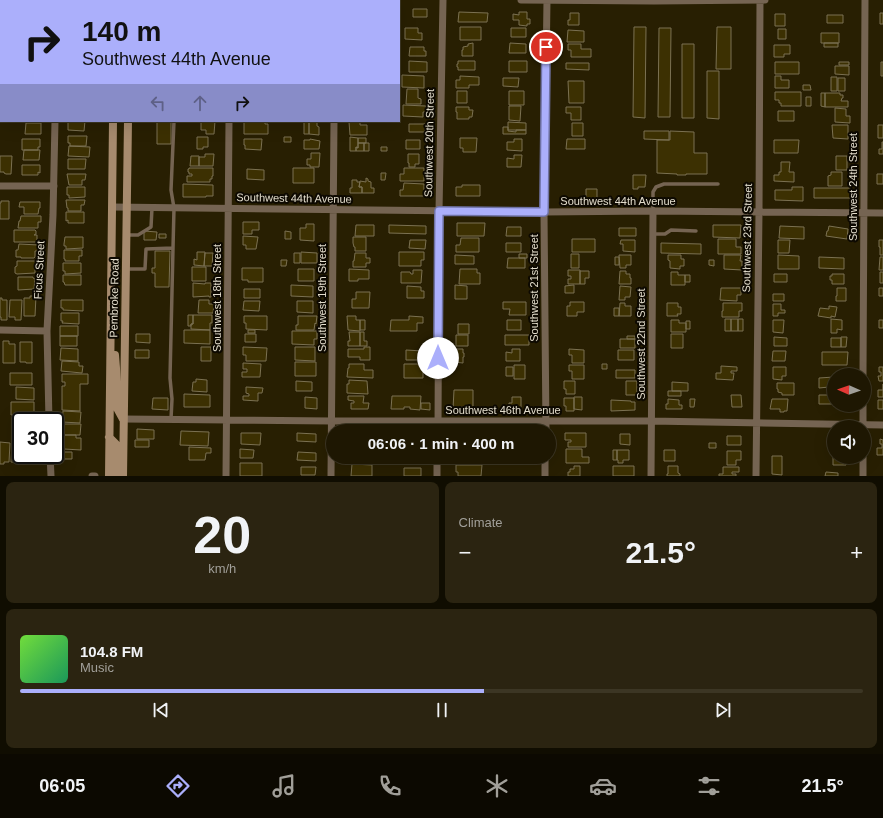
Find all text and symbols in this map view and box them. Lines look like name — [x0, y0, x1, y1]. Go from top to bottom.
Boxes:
icon: right — [16, 16, 68, 68]
text: 140 m — [82, 16, 161, 47]
pin — [529, 30, 563, 64]
icon: arrive — [535, 36, 557, 58]
text: Southwest 44th Avenue — [82, 49, 271, 69]
street label: Southwest 20th Street — [422, 89, 436, 197]
icon: left — [147, 92, 169, 114]
icon: ahead — [189, 92, 211, 114]
icon: right — [231, 92, 253, 114]
street label: Southwest 24th Street — [847, 133, 859, 241]
street label: Southwest 23rd Street — [740, 183, 754, 293]
street label: Southwest 44th Avenue — [236, 191, 352, 205]
street label: Southwest 44th Avenue — [560, 195, 676, 207]
street label: Southwest 21st Street — [528, 234, 540, 342]
street label: Ficus Street — [31, 240, 47, 300]
street label: Southwest 18th Street — [211, 244, 223, 352]
street label: Southwest 19th Street — [316, 244, 328, 352]
street label: Pembroke Road — [107, 258, 121, 338]
street label: Southwest 22nd Street — [635, 288, 647, 400]
position arrow — [417, 337, 459, 379]
north arrow — [827, 368, 871, 412]
map controls — [827, 368, 871, 464]
street label: Southwest 46th Avenue — [445, 404, 561, 416]
speed limit sign: 30 — [12, 412, 64, 464]
button: sound — [827, 420, 871, 464]
text: 06:06 · 1 min · 400 m — [368, 435, 514, 452]
text: 20 — [193, 506, 251, 564]
text: Climate — [459, 515, 503, 530]
text: 21.5° — [626, 536, 696, 569]
text: − — [459, 540, 471, 565]
text: + — [850, 540, 863, 565]
text: km/h — [208, 561, 236, 576]
text: 104.8 FM — [80, 643, 143, 660]
text: Music — [80, 660, 114, 675]
icon: previous — [150, 699, 172, 721]
icon: pause — [431, 699, 453, 721]
icon: next — [712, 699, 734, 721]
icon: directions — [164, 772, 192, 800]
icon: music — [270, 772, 298, 800]
icon: phone — [376, 772, 404, 800]
icon: climate — [483, 772, 511, 800]
icon: car — [589, 772, 617, 800]
icon: filters — [695, 772, 723, 800]
text: 06:05 — [39, 776, 85, 796]
text: 21.5° — [802, 776, 844, 796]

